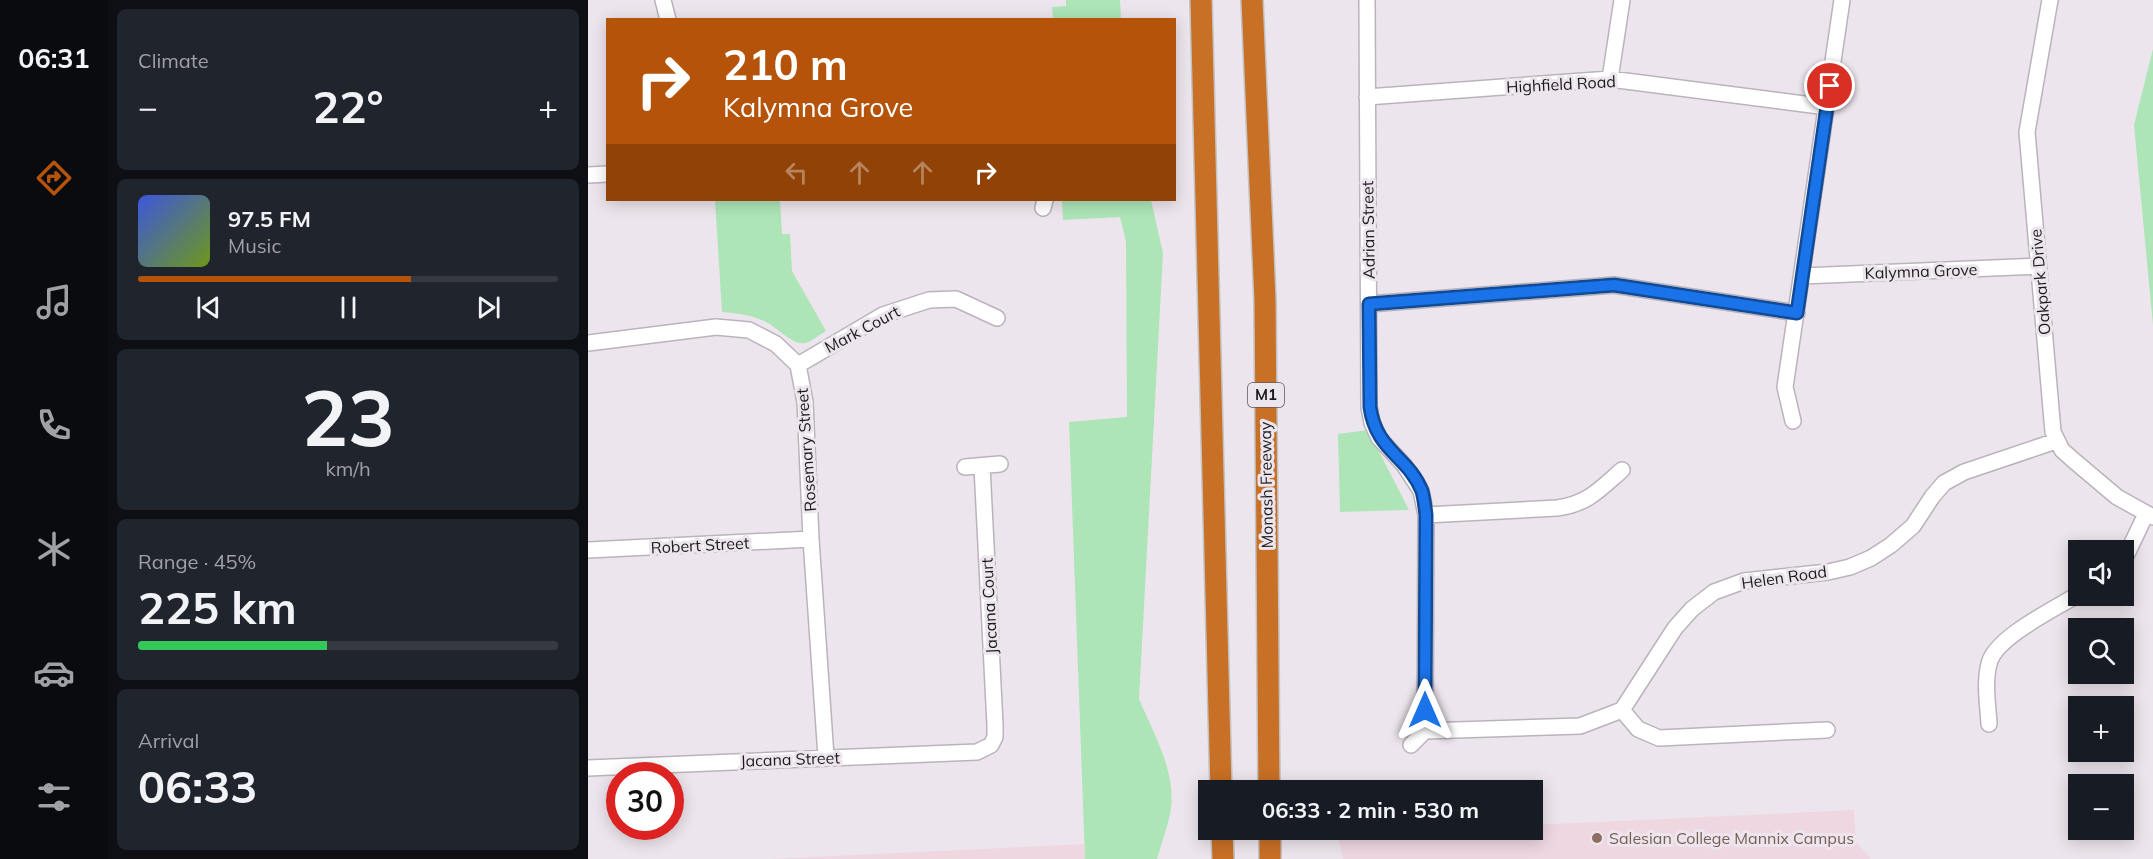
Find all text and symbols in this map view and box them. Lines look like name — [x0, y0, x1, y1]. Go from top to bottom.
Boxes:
text: 210 m — [723, 38, 848, 91]
text: 06:31 — [18, 41, 90, 75]
icon: right — [624, 42, 702, 120]
text: Climate — [138, 48, 209, 73]
pin — [1804, 60, 1855, 111]
icon: arrive — [1813, 69, 1846, 102]
street label: Highfield Road — [1506, 71, 1616, 97]
text: 22° — [312, 78, 384, 134]
text: − — [138, 86, 158, 127]
text: + — [538, 86, 558, 127]
text: Kalymna Grove — [723, 90, 913, 124]
icon: left — [780, 156, 813, 189]
icon: ahead — [843, 156, 876, 189]
icon: ahead — [906, 156, 939, 189]
icon: right — [969, 156, 1002, 189]
icon: directions — [33, 157, 75, 199]
street label: Adrian Street — [1357, 180, 1379, 279]
text: 97.5 FM — [228, 205, 311, 233]
street label: Oakpark Drive — [2025, 228, 2055, 336]
text: Music — [228, 233, 281, 258]
street label: Kalymna Grove — [1864, 259, 1978, 283]
icon: music — [33, 281, 75, 323]
icon: previous — [192, 291, 225, 324]
icon: pause — [332, 291, 365, 324]
icon: next — [472, 291, 505, 324]
street label: Mark Court — [821, 301, 903, 357]
text: 23 — [301, 368, 395, 466]
road number: M1 — [1248, 383, 1284, 407]
street label: Rosemary Street — [792, 387, 820, 512]
icon: phone — [33, 404, 75, 446]
street label: Monash Freeway — [1255, 421, 1277, 549]
text: km/h — [325, 456, 371, 481]
icon: climate — [33, 528, 75, 570]
street label: Robert Street — [650, 532, 750, 558]
map controls — [2068, 540, 2134, 840]
button: sound — [2068, 540, 2134, 606]
text: Range · 45% — [138, 549, 256, 574]
street label: Jacana Court — [976, 557, 1002, 654]
street label: Helen Road — [1740, 561, 1828, 593]
text: 225 km — [138, 579, 297, 635]
button: search — [2068, 618, 2134, 684]
icon: car — [33, 652, 75, 694]
position arrow — [1393, 678, 1457, 742]
button: + — [2068, 696, 2134, 762]
text: Arrival — [138, 728, 199, 753]
street label: Jacana Street — [740, 747, 841, 771]
text: 06:33 — [138, 758, 257, 814]
speed limit sign: 30 — [606, 762, 684, 840]
button: − — [2068, 774, 2134, 840]
icon: filters — [33, 776, 75, 818]
text: 06:33 · 2 min · 530 m — [1262, 796, 1479, 824]
place label: Salesian College Mannix Campus — [1609, 828, 1854, 848]
marker: Salesian College Mannix Campus — [1590, 831, 1604, 845]

